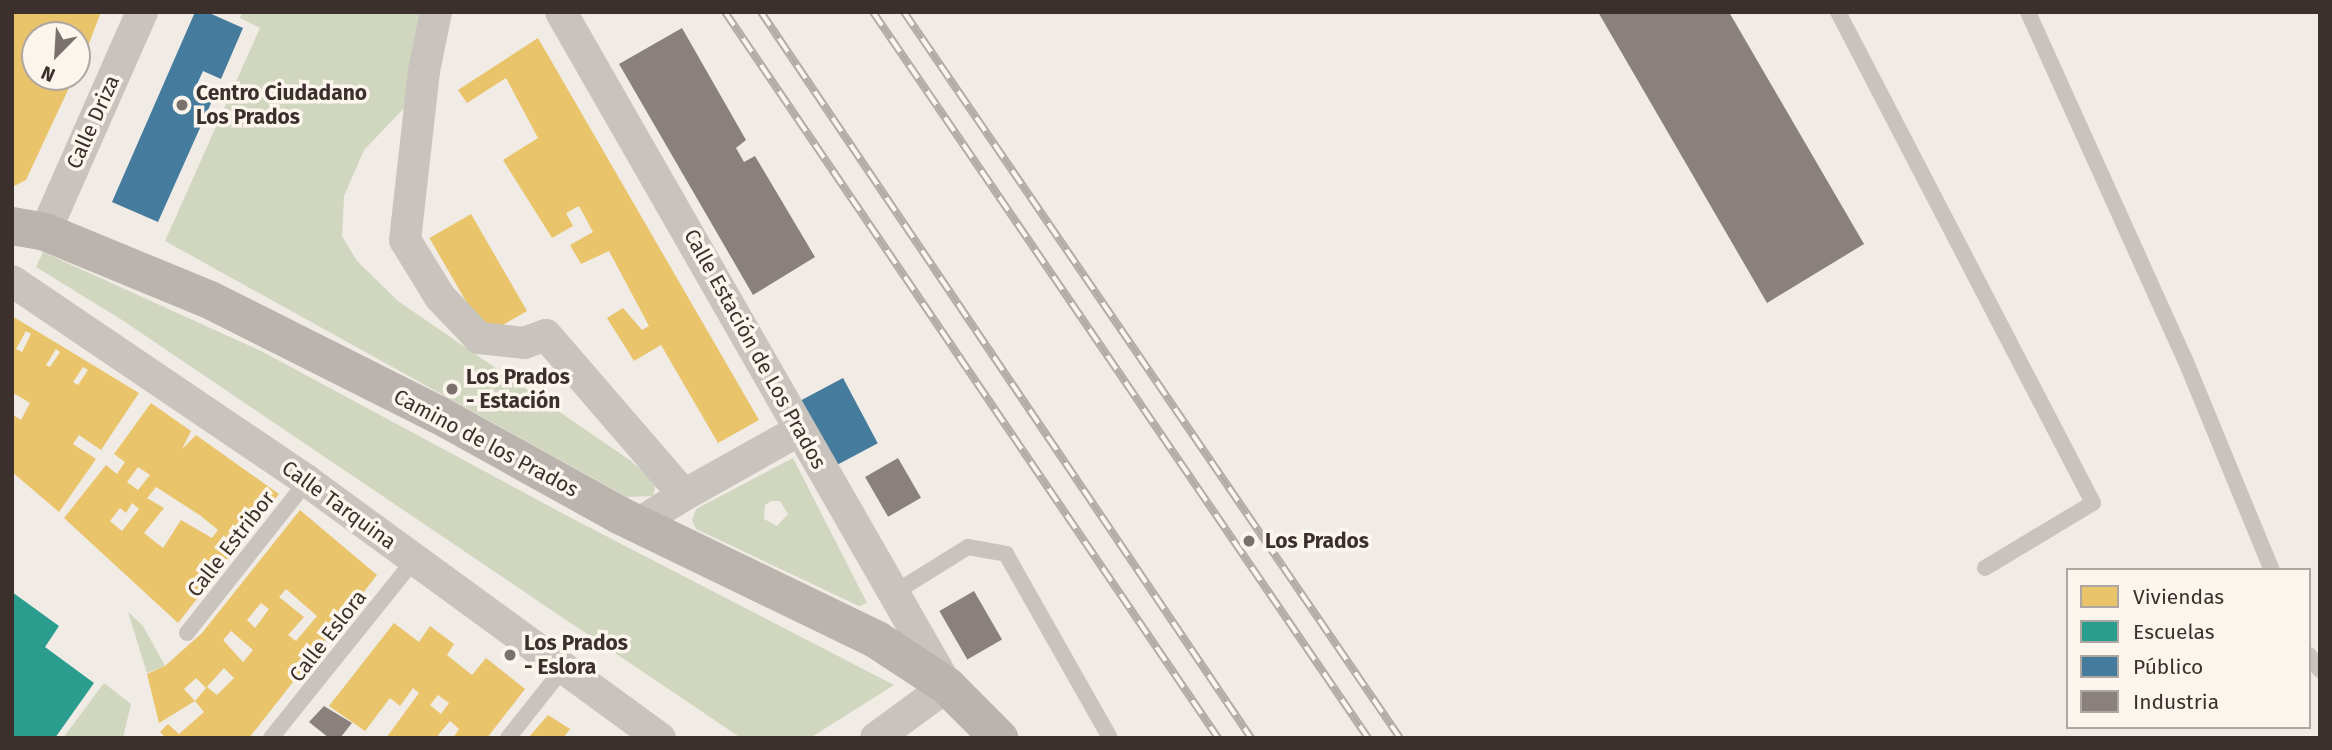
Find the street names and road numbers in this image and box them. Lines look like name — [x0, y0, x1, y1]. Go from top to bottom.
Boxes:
street label: Calle Driza — [61, 71, 125, 173]
street label: Calle Estación de Los Prados — [678, 225, 832, 473]
street label: Camino de los Prados — [389, 384, 583, 502]
street label: Calle Tarquina — [277, 455, 401, 555]
street label: Calle Estribor — [182, 486, 280, 602]
street label: Calle Eslora — [284, 585, 372, 687]

